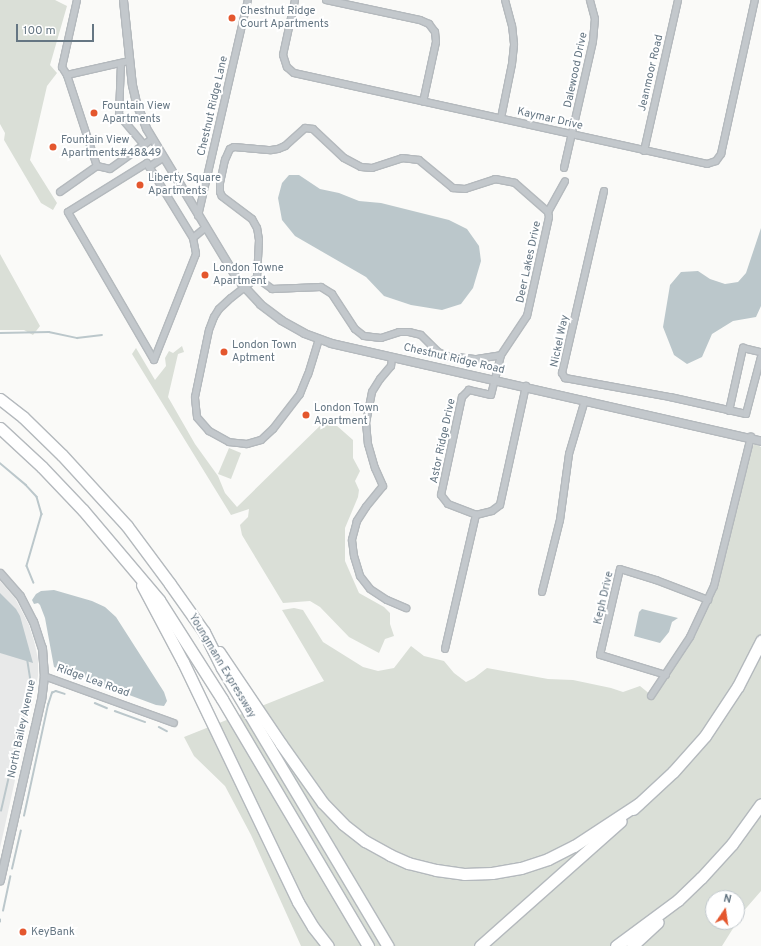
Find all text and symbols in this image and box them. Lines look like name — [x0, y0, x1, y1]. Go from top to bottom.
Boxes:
place label: Chestnut Ridge Court Apartments — [240, 5, 329, 31]
marker: Chestnut Ridge Court Apartments — [227, 13, 237, 23]
scale bar — [18, 16, 96, 42]
text: 100 m — [23, 23, 56, 39]
street label: Dalewood Drive — [562, 31, 590, 109]
street label: Jeanmoor Road — [636, 33, 666, 113]
street label: Chestnut Ridge Lane — [195, 55, 231, 157]
place label: Fountain View Apartments — [102, 100, 171, 126]
street label: Kaymar Drive — [516, 105, 584, 133]
marker: Fountain View Apartments — [89, 108, 99, 118]
place label: Fountain View Apartments#48&49 — [61, 134, 161, 160]
marker: Fountain View Apartments#48&49 — [48, 142, 58, 152]
place label: Liberty Square Apartments — [148, 172, 221, 198]
marker: Liberty Square Apartments — [135, 180, 145, 190]
street label: Deer Lakes Drive — [514, 220, 544, 304]
place label: London Towne Apartment — [213, 262, 284, 288]
marker: London Towne Apartment — [200, 270, 210, 280]
street label: Nickel Way — [548, 313, 572, 369]
place label: London Town Aptment — [232, 339, 297, 365]
street label: Chestnut Ridge Road — [402, 341, 506, 377]
marker: London Town Aptment — [219, 347, 229, 357]
street label: Astor Ridge Drive — [428, 397, 458, 485]
place label: London Town Apartment — [314, 402, 379, 428]
marker: London Town Apartment — [301, 410, 311, 420]
street label: Keph Drive — [591, 570, 617, 626]
street label: Youngmann Expressway — [186, 611, 258, 721]
street label: Ridge Lea Road — [55, 662, 131, 700]
street label: North Bailey Avenue — [5, 678, 39, 780]
north arrow — [705, 890, 745, 930]
text: N — [722, 892, 733, 907]
place label: KeyBank — [31, 925, 75, 939]
marker: KeyBank — [18, 927, 28, 937]

